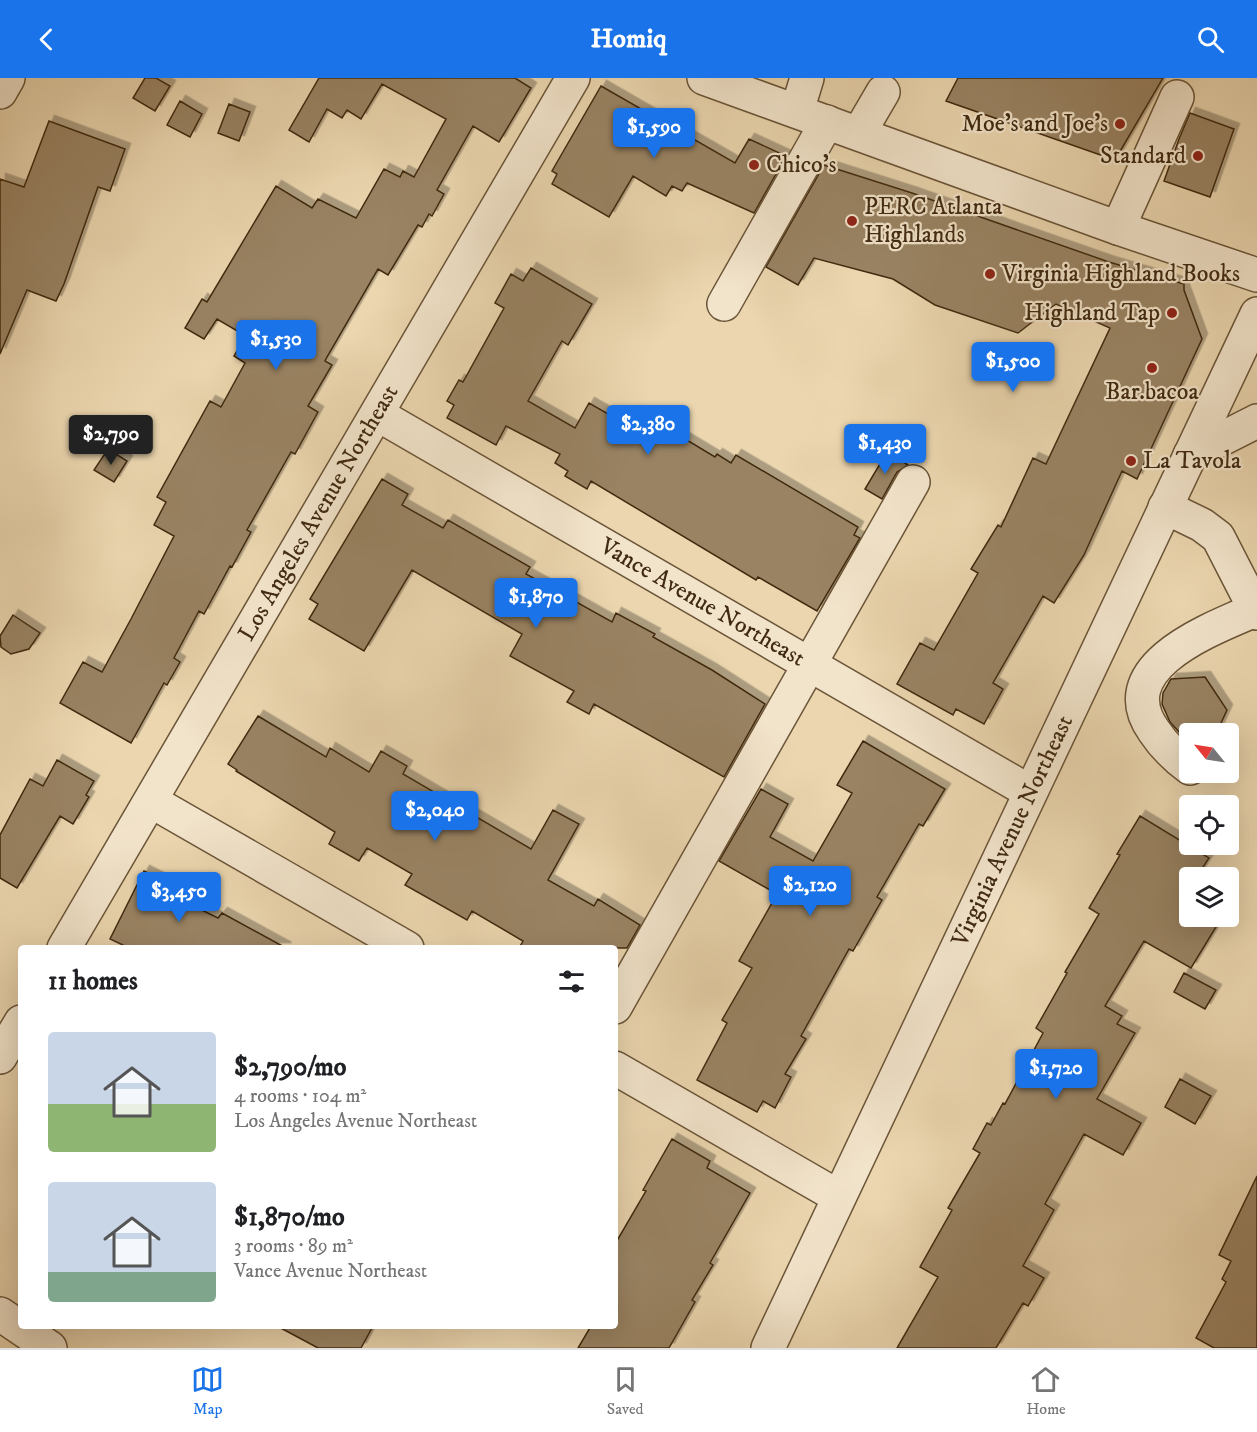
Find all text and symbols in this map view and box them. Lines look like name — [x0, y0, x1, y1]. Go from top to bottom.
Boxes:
text: Homiq — [591, 22, 667, 56]
icon: back — [30, 23, 63, 56]
icon: search — [1194, 23, 1227, 56]
pin: $1,590 — [605, 108, 703, 159]
place label: Moe's and Joe's — [962, 109, 1108, 139]
text: $1,590 — [627, 115, 681, 140]
marker: Moe's and Joe's — [1113, 117, 1127, 131]
place label: Standard — [1100, 141, 1186, 171]
marker: Standard — [1191, 149, 1205, 163]
place label: Chico's — [766, 150, 837, 180]
marker: Chico's — [747, 158, 761, 172]
place label: PERC Atlanta Highlands — [864, 192, 1003, 250]
marker: PERC Atlanta Highlands — [845, 214, 859, 228]
place label: Virginia Highland Books — [1001, 259, 1240, 289]
marker: Virginia Highland Books — [983, 267, 997, 281]
place label: Highland Tap — [1024, 298, 1160, 328]
marker: Highland Tap — [1165, 306, 1179, 320]
pin: $1,530 — [227, 320, 325, 371]
text: $1,530 — [250, 327, 302, 352]
pin: $1,500 — [964, 342, 1062, 393]
text: $1,500 — [986, 349, 1040, 374]
marker: Bar.bacoa — [1145, 361, 1159, 375]
place label: Bar.bacoa — [1105, 377, 1199, 407]
street label: Los Angeles Avenue Northeast — [232, 379, 405, 647]
pin: $2,380 — [599, 405, 697, 456]
text: $2,380 — [621, 412, 675, 437]
pin: $2,790 — [62, 415, 160, 466]
text: $2,790 — [83, 422, 139, 447]
pin: $1,430 — [836, 424, 934, 475]
text: $1,430 — [858, 431, 912, 456]
place label: La Tavola — [1143, 446, 1242, 476]
marker: La Tavola — [1124, 454, 1138, 468]
street label: Vance Avenue Northeast — [594, 531, 811, 674]
pin: $1,870 — [487, 578, 585, 629]
text: $1,870 — [509, 585, 563, 610]
street label: Virginia Avenue Northeast — [945, 710, 1080, 952]
north arrow — [1179, 723, 1239, 783]
map controls — [1179, 723, 1239, 927]
pin: $2,040 — [386, 791, 484, 842]
button: locate — [1179, 795, 1239, 855]
text: $2,040 — [405, 798, 465, 823]
pin: $2,120 — [761, 866, 859, 917]
button: layers — [1179, 867, 1239, 927]
pin: $3,450 — [130, 872, 228, 923]
text: $2,120 — [783, 873, 837, 898]
text: $3,450 — [151, 879, 207, 904]
text: 11 homes — [48, 965, 138, 998]
icon: filters — [555, 965, 588, 998]
pin: $1,720 — [1007, 1049, 1105, 1100]
text: $2,790/mo — [234, 1051, 346, 1084]
icon: home — [96, 1056, 168, 1128]
text: $1,720 — [1029, 1056, 1083, 1081]
text: 4 rooms · 104 m² — [234, 1084, 366, 1109]
text: Los Angeles Avenue Northeast — [234, 1109, 477, 1134]
text: $1,870/mo — [234, 1201, 345, 1234]
icon: home — [96, 1206, 168, 1278]
text: 3 rooms · 89 m² — [234, 1234, 353, 1259]
text: Vance Avenue Northeast — [234, 1259, 427, 1284]
tab: Map — [191, 1363, 224, 1419]
tab: Saved — [607, 1363, 644, 1419]
tab: Home — [1026, 1363, 1066, 1419]

